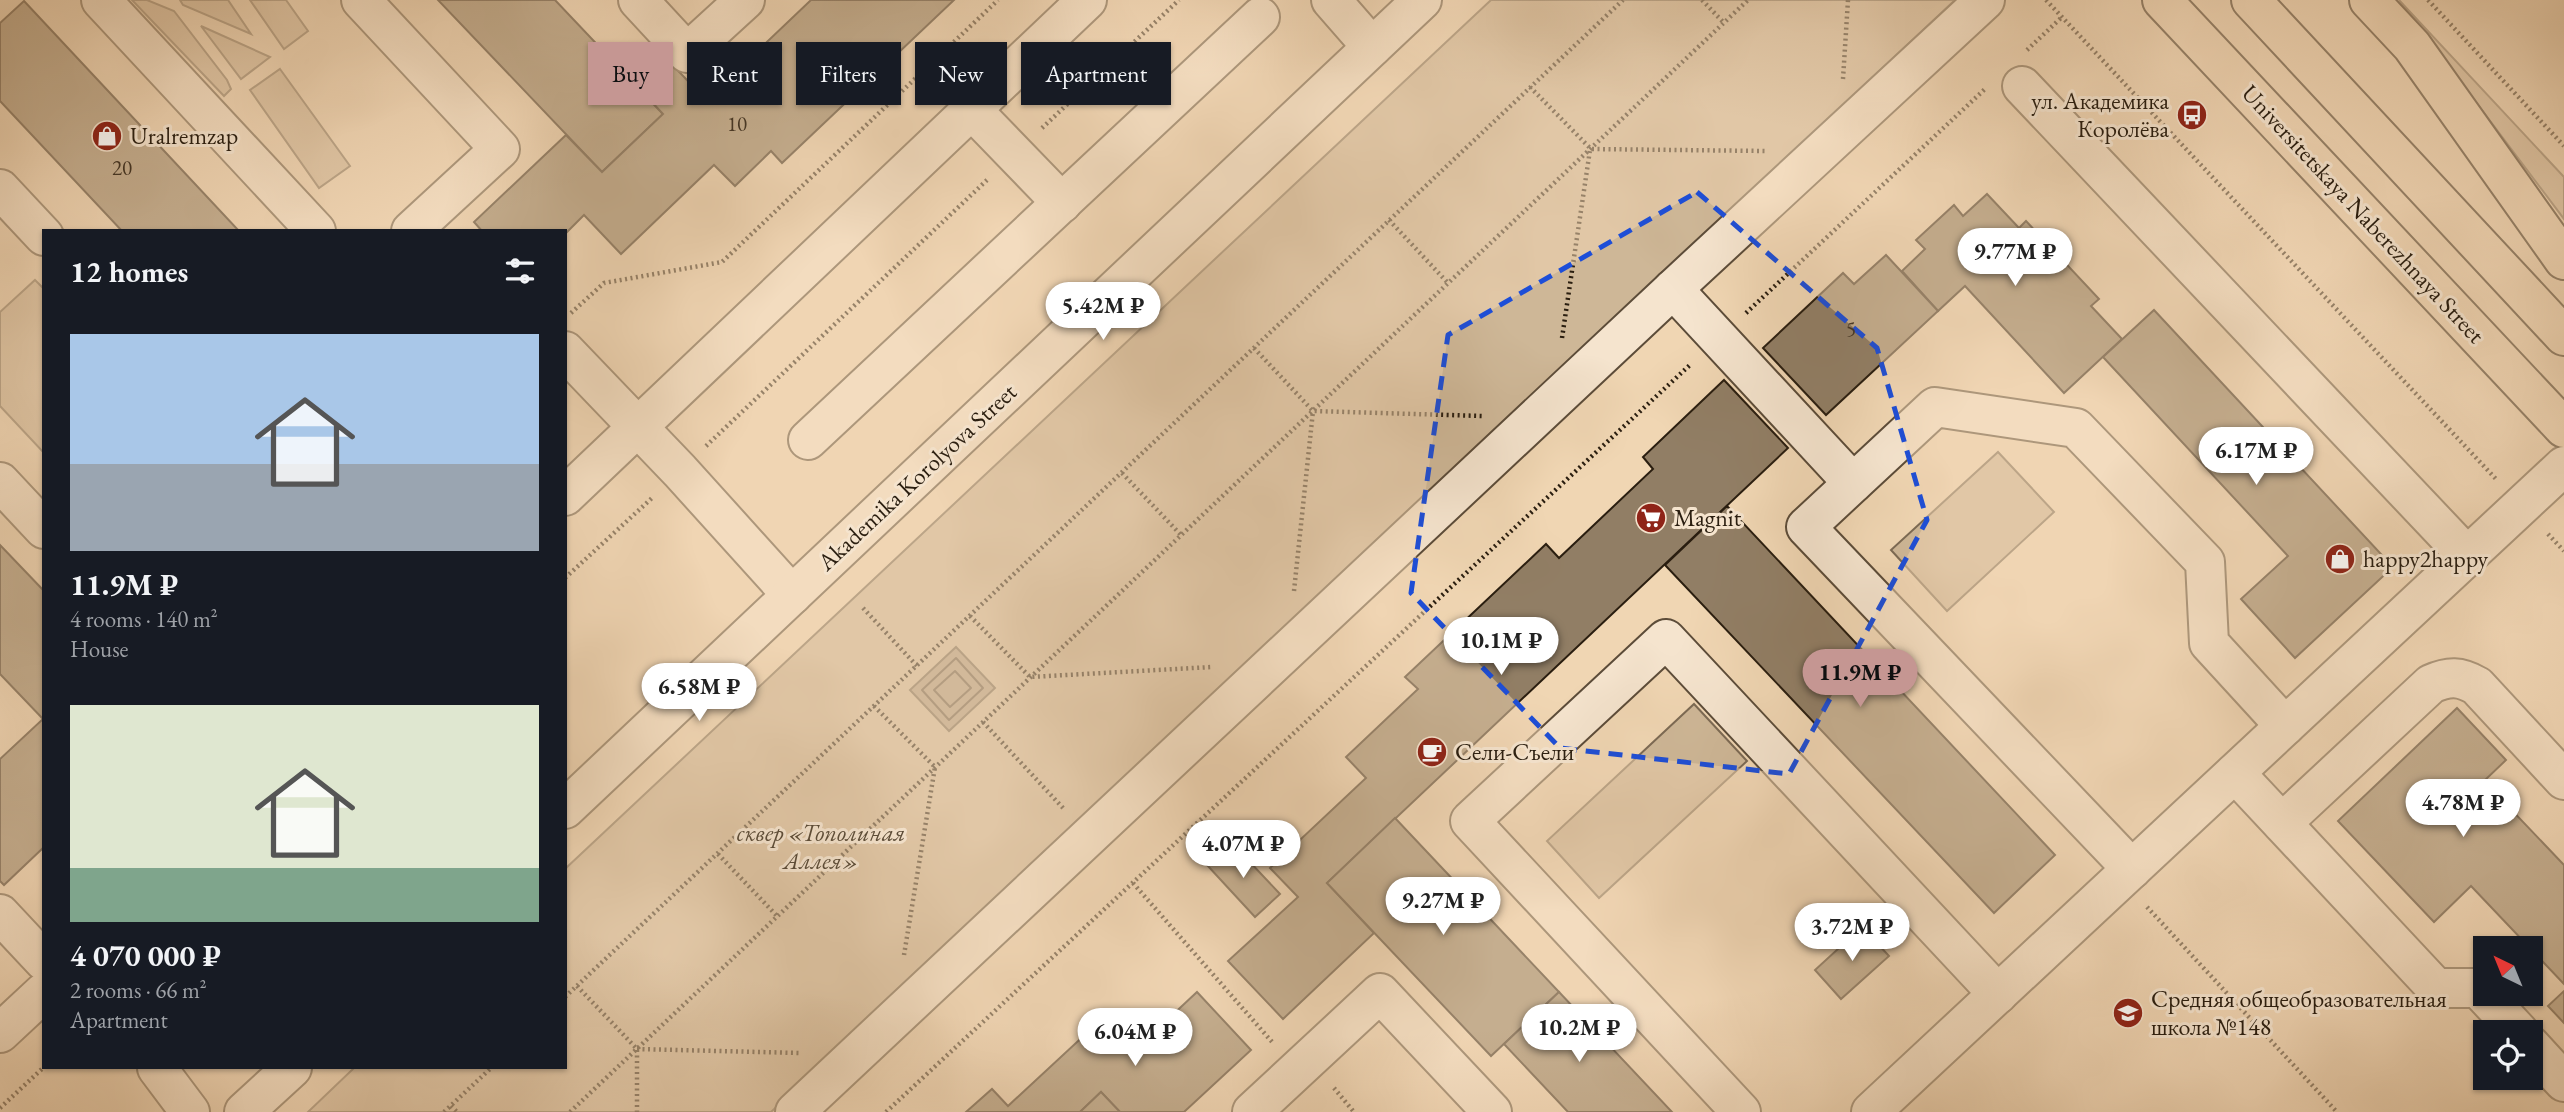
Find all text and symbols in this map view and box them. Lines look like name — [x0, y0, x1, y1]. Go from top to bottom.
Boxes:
chip: Buy — [588, 42, 673, 105]
chip: Rent — [687, 42, 782, 105]
chip: Filters — [796, 42, 901, 105]
chip: New — [915, 42, 1007, 105]
chip: Apartment — [1021, 42, 1171, 105]
street label: Universitetskaya Naberezhnaya Street — [2235, 78, 2492, 350]
place label: ул. Академика Королёва — [2031, 85, 2169, 144]
bus stop icon: ул. Академика Королёва — [2175, 98, 2209, 132]
house number: 10 — [727, 110, 747, 137]
shop icon: Uralremzap — [90, 119, 124, 153]
place label: Uralremzap — [130, 120, 238, 151]
house number: 20 — [112, 154, 132, 181]
pin: 9.77M ₽ — [1950, 229, 2080, 288]
text: 9.77M ₽ — [1974, 236, 2056, 266]
text: 12 homes — [70, 252, 188, 291]
icon: filters — [501, 252, 539, 290]
pin: 5.42M ₽ — [1038, 282, 1168, 342]
text: 5.42M ₽ — [1062, 290, 1144, 320]
house number: 5 — [1846, 315, 1856, 342]
street label: Akademika Korolyova Street — [810, 376, 1023, 578]
icon: home — [242, 379, 368, 505]
pin: 6.17M ₽ — [2191, 428, 2321, 487]
text: 6.17M ₽ — [2215, 435, 2297, 465]
supermarket icon: Magnit — [1634, 501, 1668, 535]
place label: Magnit — [1674, 502, 1742, 533]
shop icon: happy2happy — [2323, 542, 2357, 576]
place label: happy2happy — [2363, 543, 2489, 574]
text: 11.9M ₽ — [70, 565, 178, 604]
text: 4 rooms · 140 m² — [70, 604, 218, 634]
pin: 10.1M ₽ — [1436, 618, 1566, 677]
text: 10.1M ₽ — [1460, 625, 1542, 655]
text: House — [70, 634, 129, 664]
pin: 11.9M ₽ — [1795, 650, 1925, 709]
text: 11.9M ₽ — [1819, 657, 1901, 687]
pin: 6.58M ₽ — [634, 664, 764, 723]
text: 6.58M ₽ — [658, 671, 740, 701]
cafe icon: Сели-Съели — [1415, 735, 1449, 769]
place label: Сели-Съели — [1455, 736, 1575, 767]
icon: home — [242, 750, 368, 876]
pin: 4.78M ₽ — [2398, 780, 2528, 839]
text: 4.78M ₽ — [2422, 787, 2504, 817]
park label: сквер «Тополиная Аллея» — [737, 817, 905, 876]
pin: 4.07M ₽ — [1178, 820, 1308, 880]
text: 4.07M ₽ — [1202, 828, 1284, 858]
pin: 9.27M ₽ — [1378, 878, 1508, 937]
text: 9.27M ₽ — [1402, 885, 1484, 915]
pin: 3.72M ₽ — [1787, 904, 1917, 963]
text: 3.72M ₽ — [1811, 911, 1893, 941]
text: 4 070 000 ₽ — [70, 936, 221, 975]
north arrow — [2473, 936, 2543, 1006]
map controls — [2473, 936, 2543, 1090]
text: 2 rooms · 66 m² — [70, 975, 207, 1005]
place label: Средняя общеобразовательная школа №148 — [2151, 983, 2447, 1042]
school or university icon: Средняя общеобразовательная школа №148 — [2111, 996, 2145, 1030]
pin: 10.2M ₽ — [1514, 1004, 1644, 1064]
text: Apartment — [70, 1005, 168, 1035]
pin: 6.04M ₽ — [1070, 1009, 1200, 1068]
text: 10.2M ₽ — [1538, 1012, 1620, 1042]
text: 6.04M ₽ — [1094, 1016, 1176, 1046]
button: locate — [2473, 1020, 2543, 1090]

